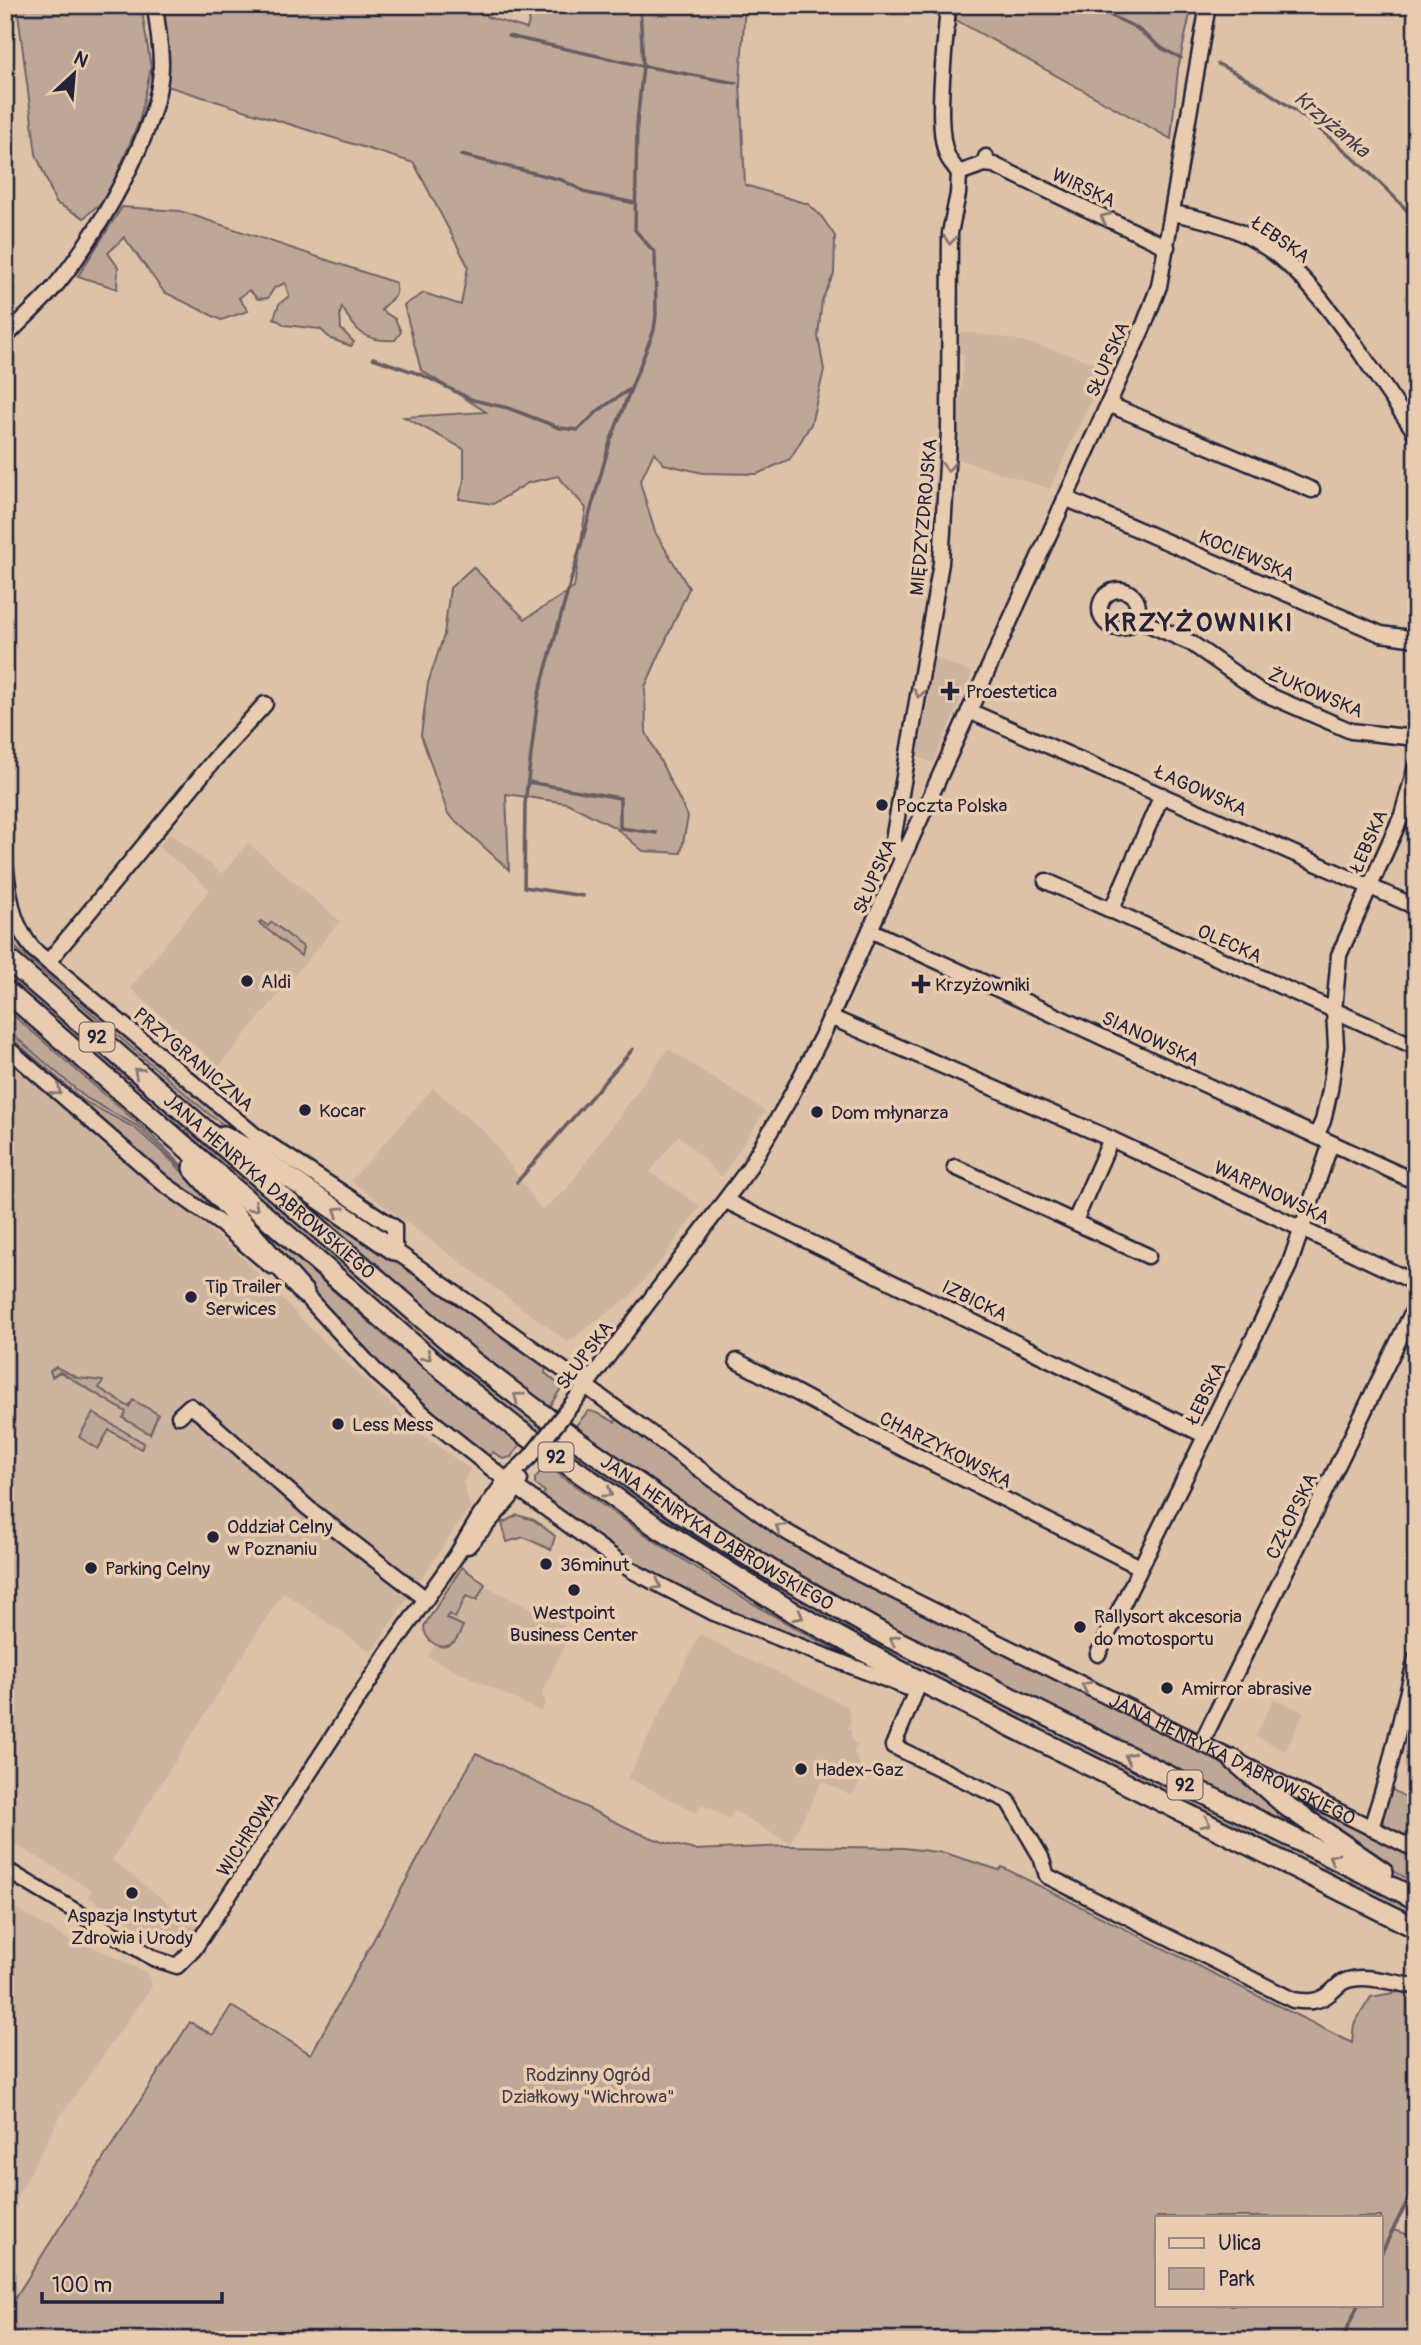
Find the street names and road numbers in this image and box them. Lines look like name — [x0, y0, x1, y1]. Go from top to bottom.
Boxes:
street label: WIRSKA — [1048, 163, 1119, 213]
street label: ŁEBSKA — [1246, 210, 1314, 269]
street label: SŁUPSKA — [1081, 318, 1135, 401]
street label: MIĘDZYZDROJSKA — [905, 438, 943, 596]
street label: KOCIEWSKA — [1195, 525, 1298, 587]
street label: ŻUKOWSKA — [1265, 662, 1367, 724]
street label: ŁAGOWSKA — [1150, 759, 1251, 822]
street label: ŁEBSKA — [1344, 806, 1393, 878]
street label: SŁUPSKA — [848, 835, 902, 918]
street label: OLECKA — [1194, 919, 1266, 969]
street label: PRZYGRANICZNA — [128, 1003, 258, 1117]
street label: SIANOWSKA — [1098, 1006, 1203, 1072]
road number: 92 — [80, 1022, 114, 1052]
street label: JANA HENRYKA DĄBROWSKIEGO — [158, 1089, 380, 1285]
street label: WARPNOWSKA — [1210, 1156, 1333, 1230]
street label: IZBICKA — [938, 1275, 1011, 1327]
street label: SŁUPSKA — [551, 1316, 618, 1395]
street label: ŁEBSKA — [1180, 1358, 1231, 1429]
street label: CHARZYKOWSKA — [875, 1406, 1016, 1494]
road number: 92 — [538, 1442, 574, 1472]
street label: JANA HENRYKA DĄBROWSKIEGO — [596, 1450, 838, 1616]
street label: CZŁOPSKA — [1261, 1469, 1323, 1563]
street label: JANA HENRYKA DĄBROWSKIEGO — [1105, 1689, 1359, 1831]
road number: 92 — [1168, 1770, 1202, 1800]
street label: WICHROWA — [212, 1788, 284, 1881]

